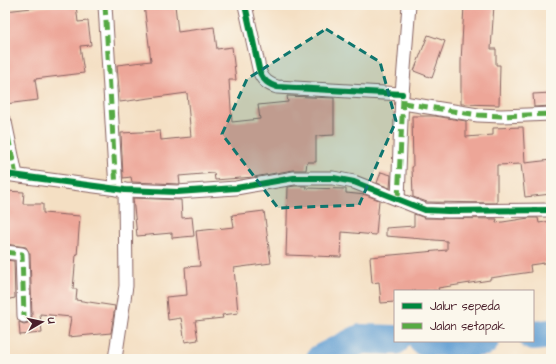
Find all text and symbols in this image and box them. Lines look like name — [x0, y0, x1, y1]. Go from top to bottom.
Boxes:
legend — [394, 290, 534, 342]
text: Jalur sepeda — [430, 298, 500, 315]
north arrow — [22, 302, 62, 342]
text: U — [43, 315, 59, 325]
text: Jalan setapak — [430, 318, 506, 335]

